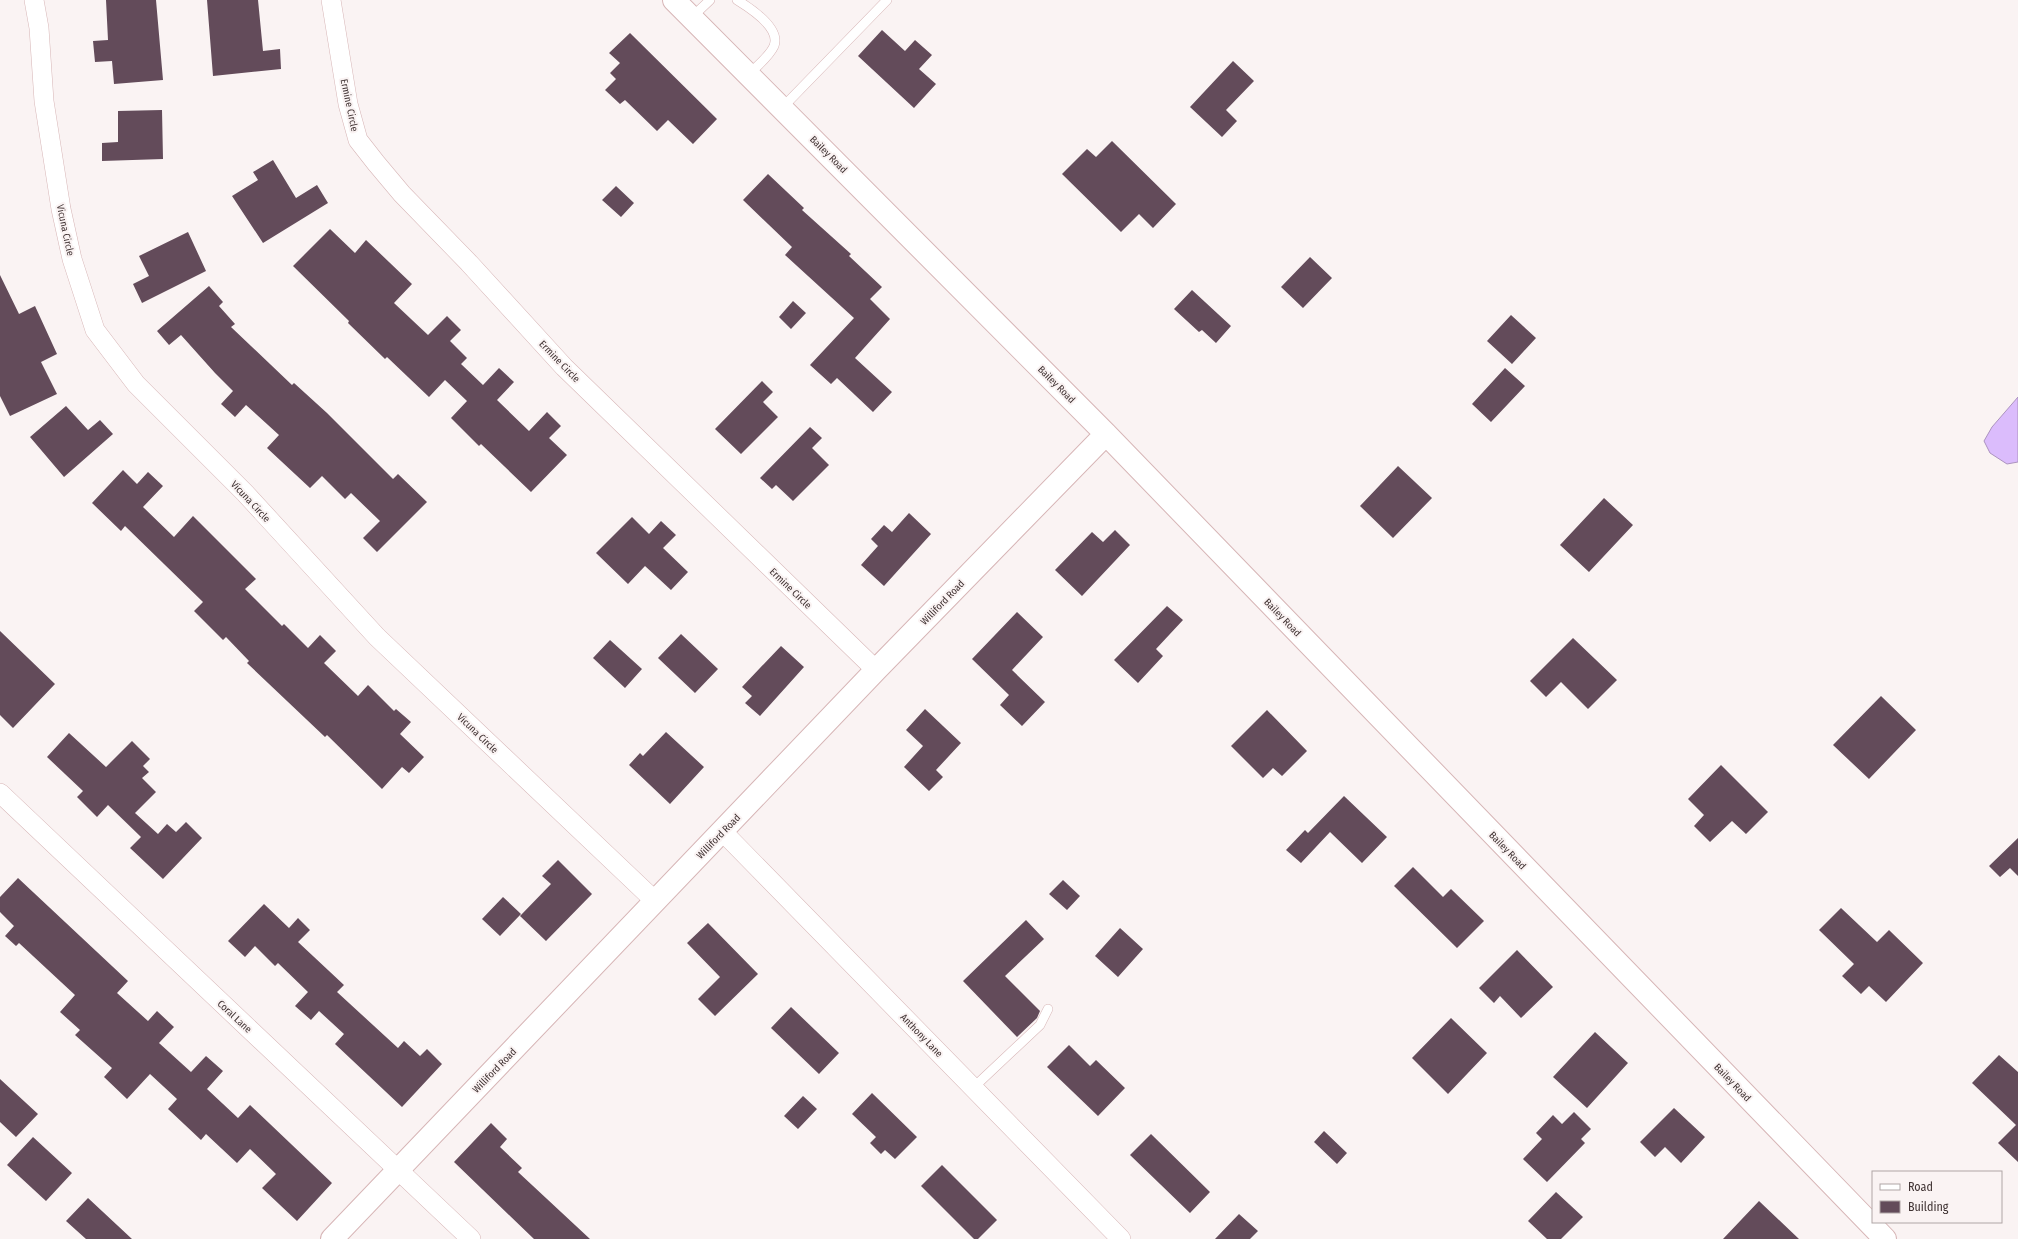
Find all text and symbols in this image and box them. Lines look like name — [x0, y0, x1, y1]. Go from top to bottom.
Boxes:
street label: Ermine Circle — [338, 78, 360, 133]
street label: Bailey Road — [807, 134, 849, 176]
street label: Vicuna Circle — [54, 203, 76, 257]
street label: Ermine Circle — [536, 338, 582, 385]
street label: Bailey Road — [1035, 364, 1077, 406]
street label: Vicuna Circle — [228, 479, 272, 525]
street label: Ermine Circle — [767, 566, 814, 612]
street label: Williford Road — [918, 578, 967, 628]
street label: Bailey Road — [1261, 596, 1303, 639]
street label: Vicuna Circle — [454, 711, 500, 756]
street label: Williford Road — [694, 812, 743, 862]
street label: Bailey Road — [1486, 829, 1528, 872]
street label: Coral Lane — [215, 998, 254, 1036]
street label: Anthony Lane — [898, 1011, 945, 1060]
street label: Williford Road — [470, 1046, 519, 1096]
street label: Bailey Road — [1711, 1061, 1753, 1104]
legend — [1872, 1171, 2002, 1223]
text: Road — [1908, 1180, 1933, 1194]
text: Building — [1908, 1200, 1949, 1214]

